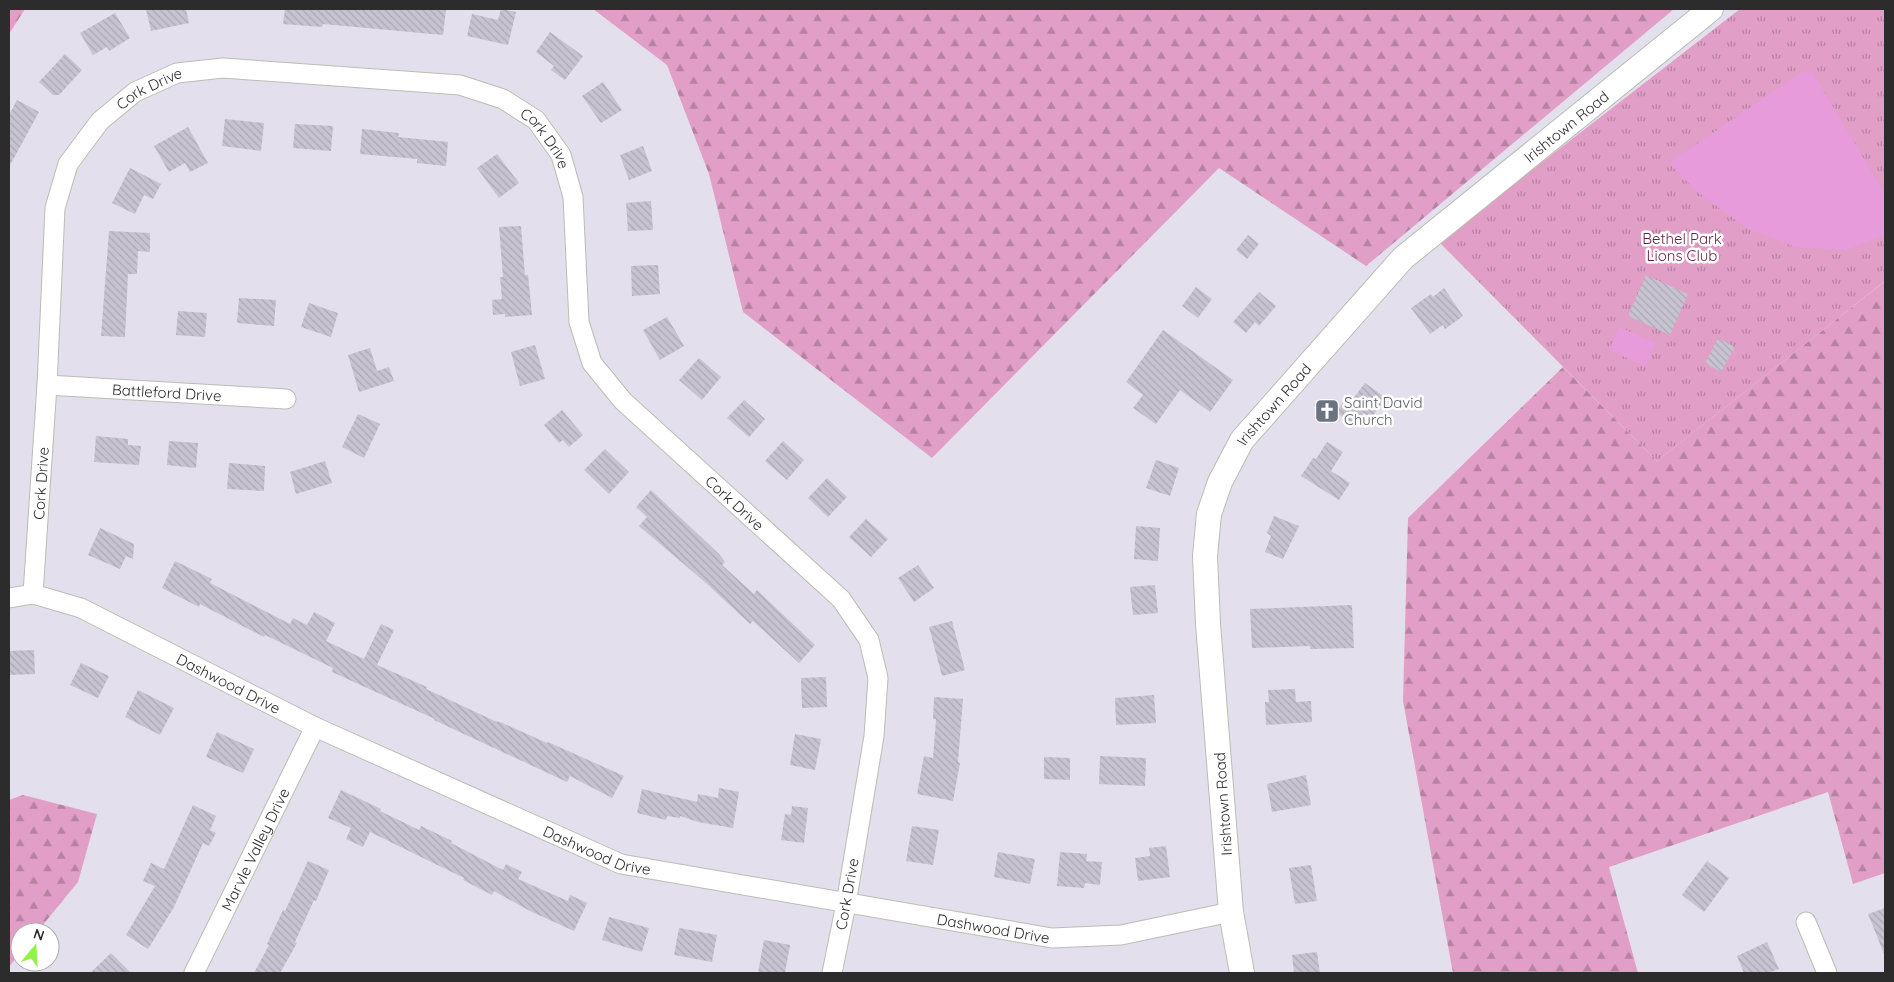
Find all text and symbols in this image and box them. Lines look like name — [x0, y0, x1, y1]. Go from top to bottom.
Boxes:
street label: Cork Drive — [112, 63, 183, 113]
street label: Irishtown Road — [1520, 86, 1612, 166]
street label: Cork Drive — [517, 103, 574, 171]
park label: Bethel Park Lions Club — [1642, 229, 1722, 265]
street label: Irishtown Road — [1232, 359, 1315, 448]
street label: Battleford Drive — [112, 379, 222, 405]
place label: Saint David Church — [1344, 393, 1423, 429]
church icon: Saint David Church — [1314, 398, 1340, 424]
street label: Cork Drive — [29, 446, 52, 520]
street label: Cork Drive — [702, 471, 768, 534]
street label: Dashwood Drive — [173, 649, 284, 717]
street label: Irishtown Road — [1210, 752, 1236, 856]
street label: Marvle Valley Drive — [217, 785, 293, 914]
street label: Dashwood Drive — [540, 821, 652, 878]
street label: Cork Drive — [831, 856, 863, 932]
street label: Dashwood Drive — [936, 909, 1051, 947]
north arrow — [10, 922, 60, 972]
text: N — [31, 924, 47, 945]

